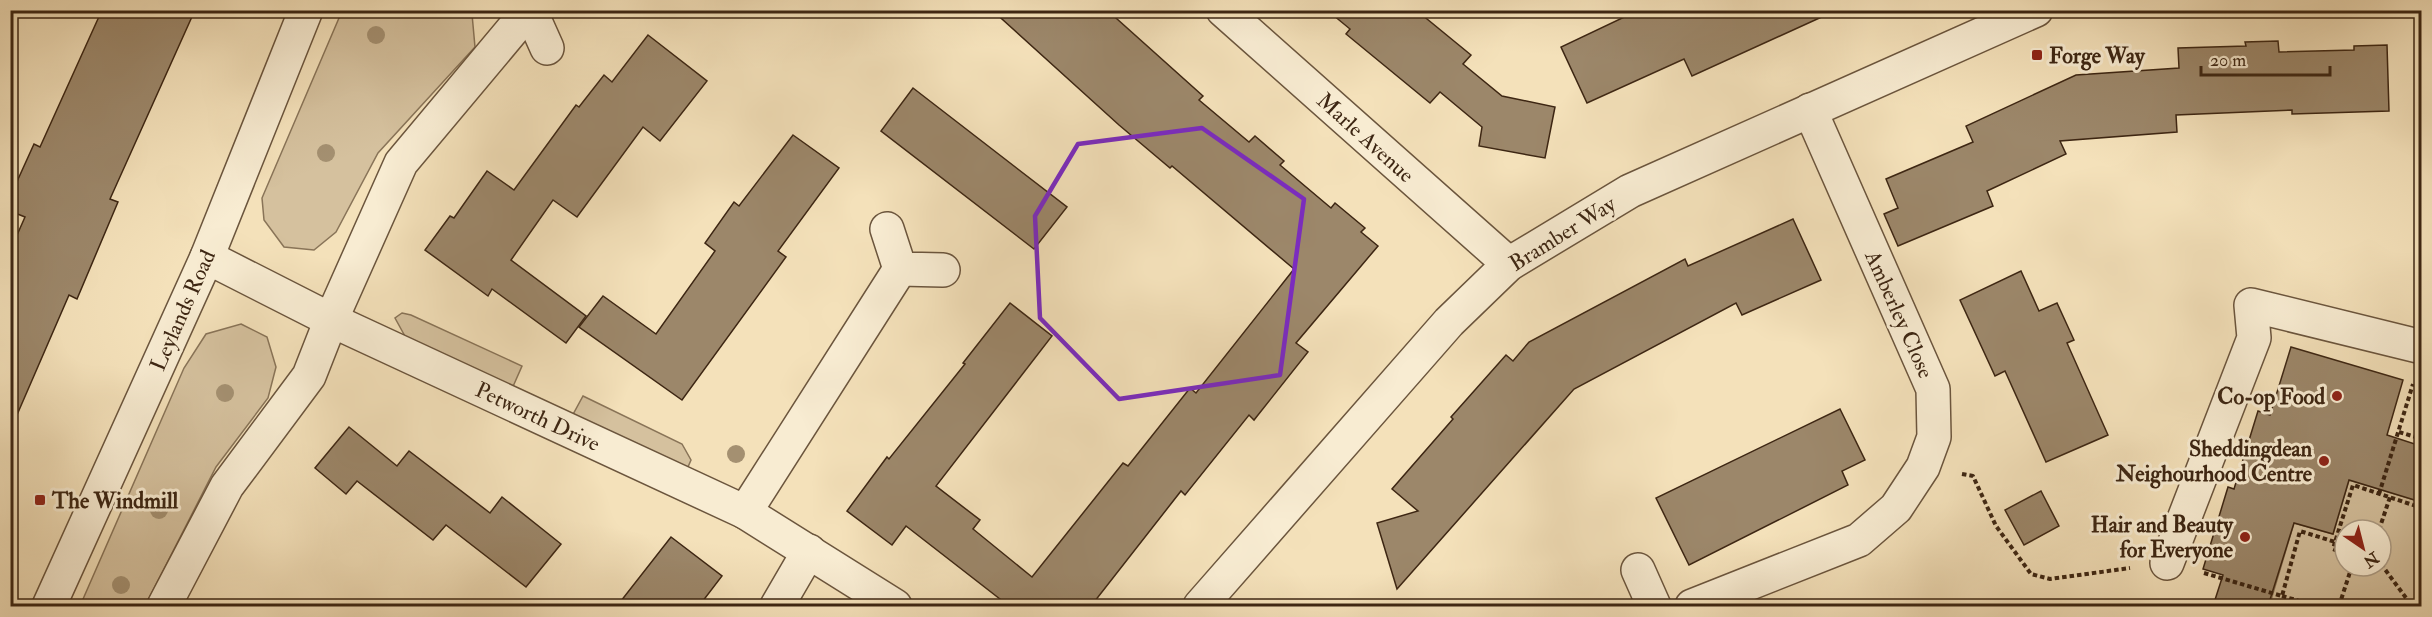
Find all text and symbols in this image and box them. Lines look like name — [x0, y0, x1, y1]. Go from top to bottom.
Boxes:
scale bar — [2201, 39, 2330, 77]
place label: Forge Way — [2049, 42, 2146, 71]
marker: Forge Way — [2030, 48, 2044, 62]
text: 20 m — [2210, 49, 2246, 72]
street label: Marle Avenue — [1311, 87, 1420, 189]
street label: Bramber Way — [1504, 190, 1621, 278]
street label: Leylands Road — [144, 245, 222, 375]
street label: Amberley Close — [1858, 245, 1940, 383]
street label: Petworth Drive — [471, 376, 604, 458]
place label: Co-op Food — [2217, 383, 2325, 412]
marker: Co-op Food — [2330, 389, 2344, 403]
place label: Sheddingdean Neighourhood Centre — [2115, 435, 2313, 489]
marker: Sheddingdean Neighourhood Centre — [2317, 454, 2331, 468]
place label: The Windmill — [51, 487, 179, 515]
marker: The Windmill — [33, 493, 47, 507]
place label: Hair and Beauty for Everyone — [2091, 511, 2234, 565]
north arrow — [2333, 518, 2393, 578]
marker: Hair and Beauty for Everyone — [2238, 530, 2252, 544]
text: N — [2359, 547, 2383, 572]

